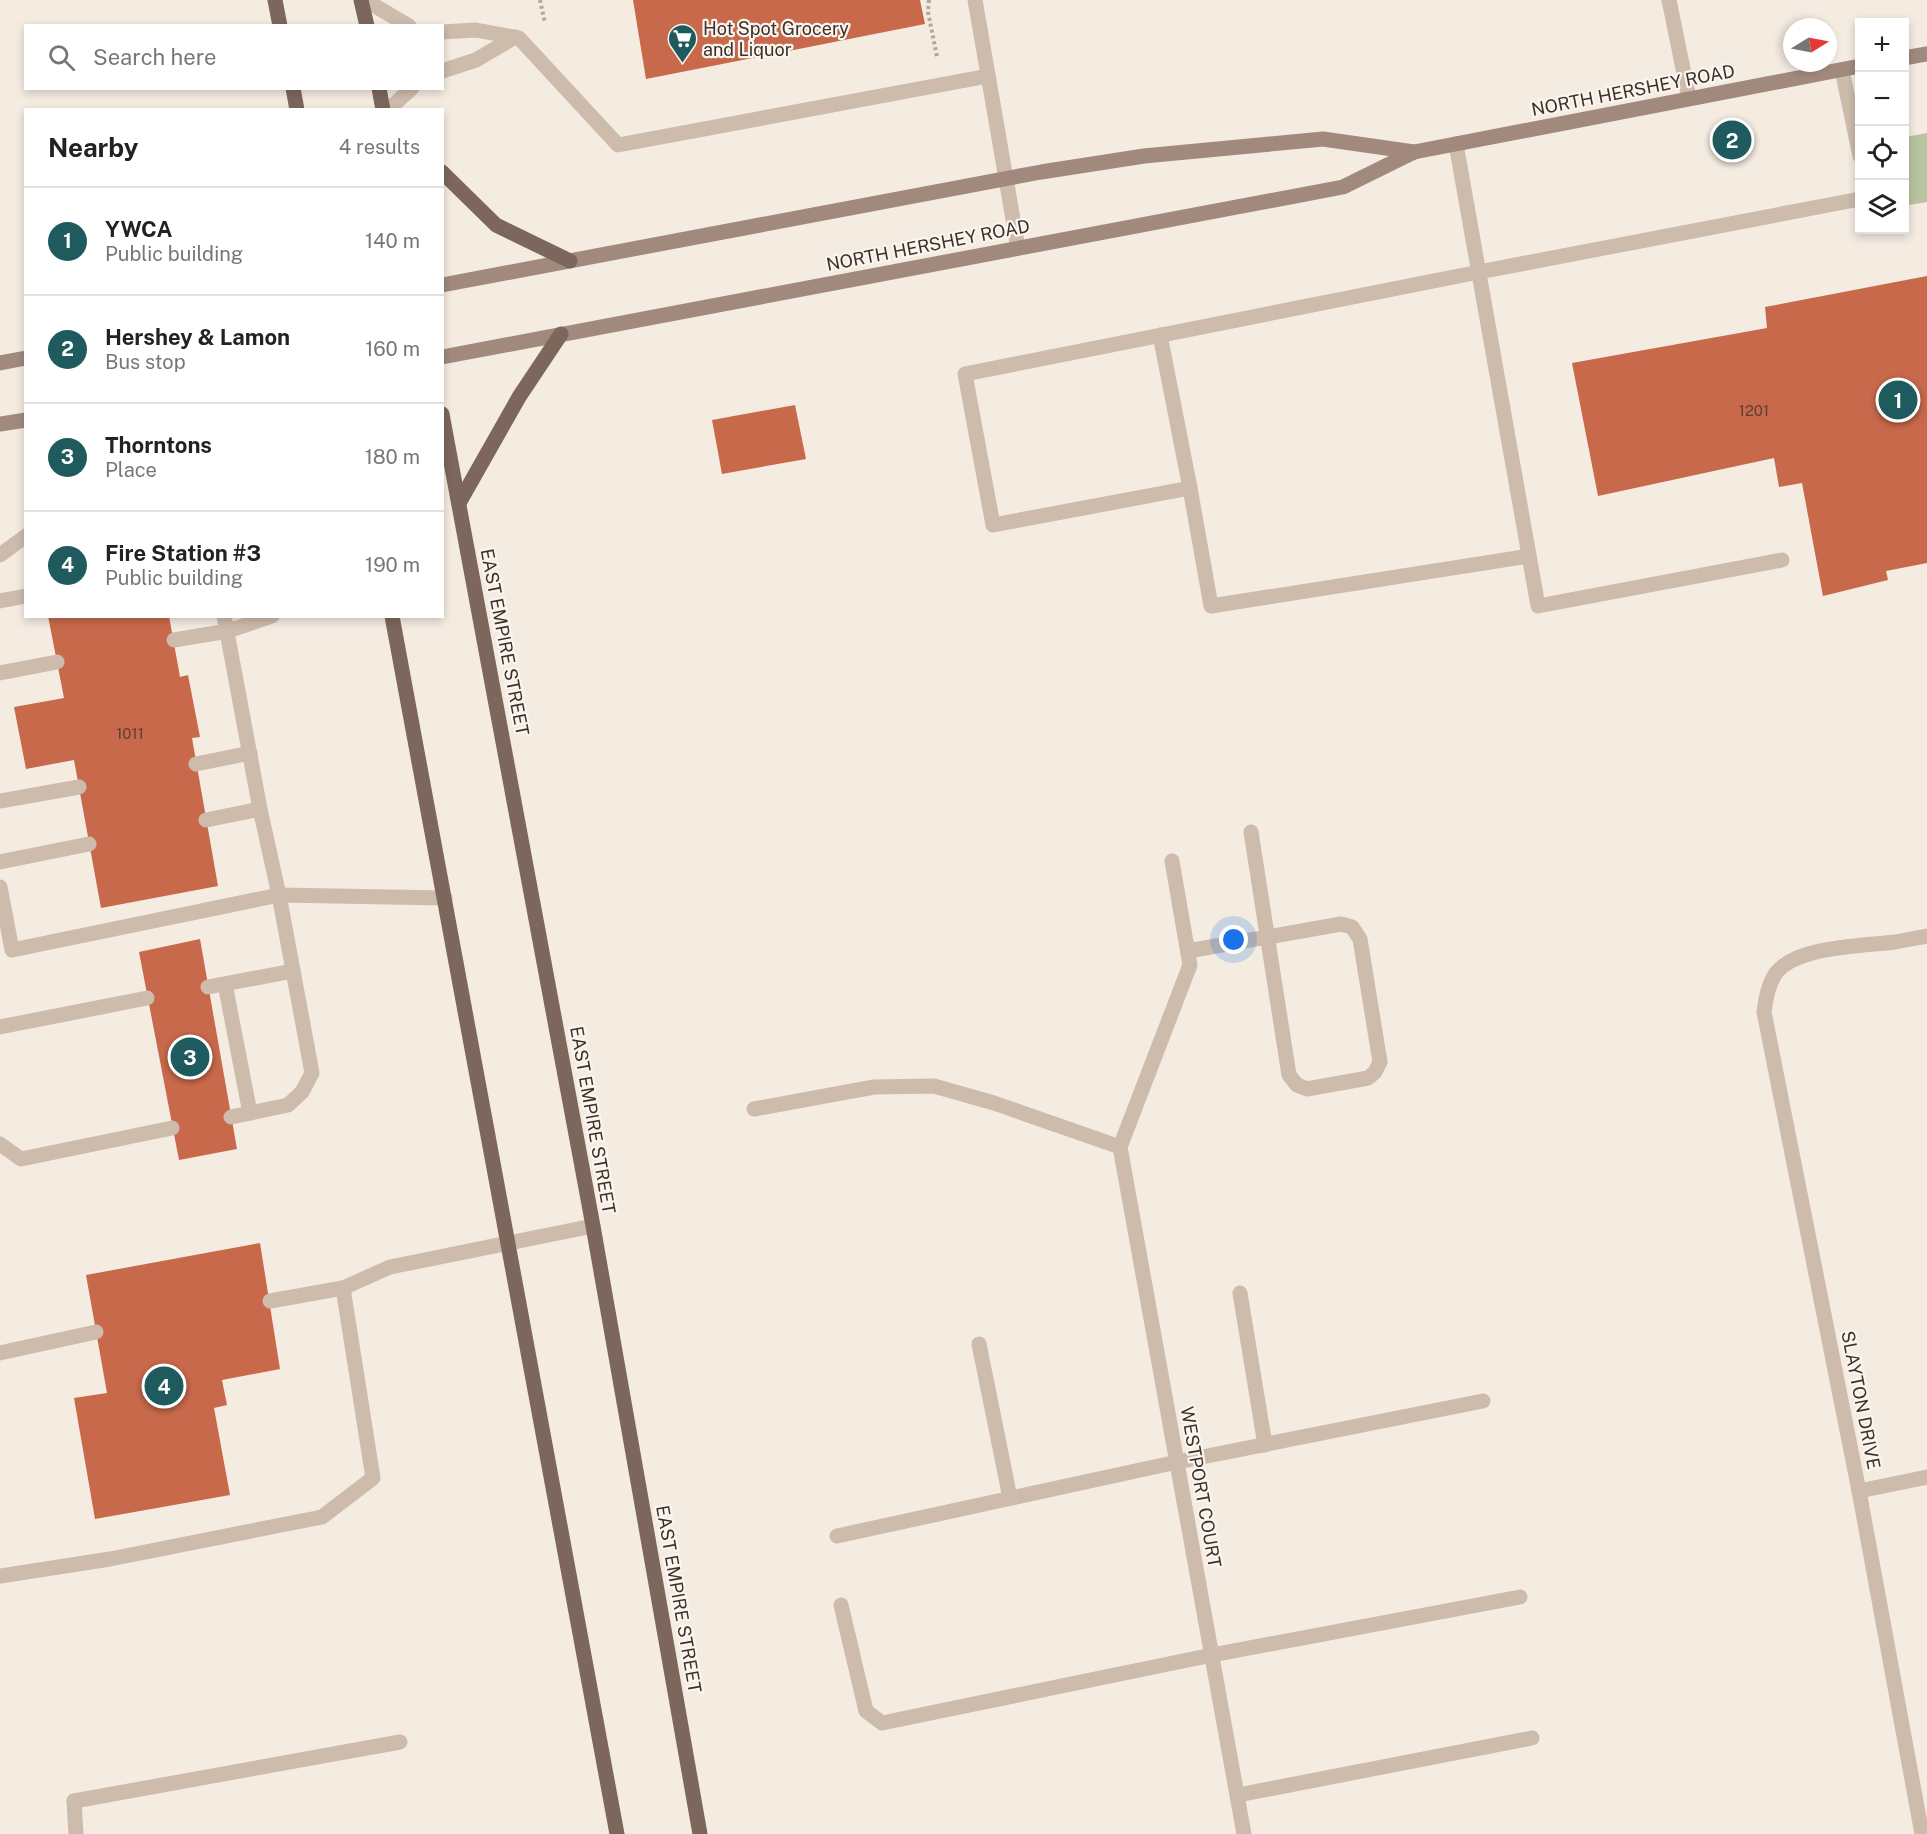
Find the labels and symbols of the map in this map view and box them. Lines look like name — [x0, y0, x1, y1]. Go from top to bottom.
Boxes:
place label: Hot Spot Grocery and Liquor — [703, 18, 849, 60]
north arrow — [1783, 18, 1837, 72]
supermarket icon: Hot Spot Grocery and Liquor — [666, 22, 698, 64]
street label: NORTH HERSHEY ROAD — [1530, 60, 1736, 120]
pin: 2 — [1712, 118, 1752, 162]
street label: NORTH HERSHEY ROAD — [825, 215, 1031, 275]
pin: 1 — [1878, 378, 1918, 422]
house number: 1201 — [1739, 402, 1769, 419]
street label: EAST EMPIRE STREET — [477, 547, 533, 738]
house number: 1011 — [116, 725, 144, 742]
your location — [1219, 925, 1248, 954]
street label: EAST EMPIRE STREET — [566, 1025, 620, 1216]
pin: 3 — [170, 1034, 210, 1080]
street label: SLAYTON DRIVE — [1837, 1329, 1885, 1471]
pin: 4 — [144, 1364, 184, 1408]
street label: WESTPORT COURT — [1176, 1405, 1226, 1570]
street label: EAST EMPIRE STREET — [652, 1504, 706, 1695]

